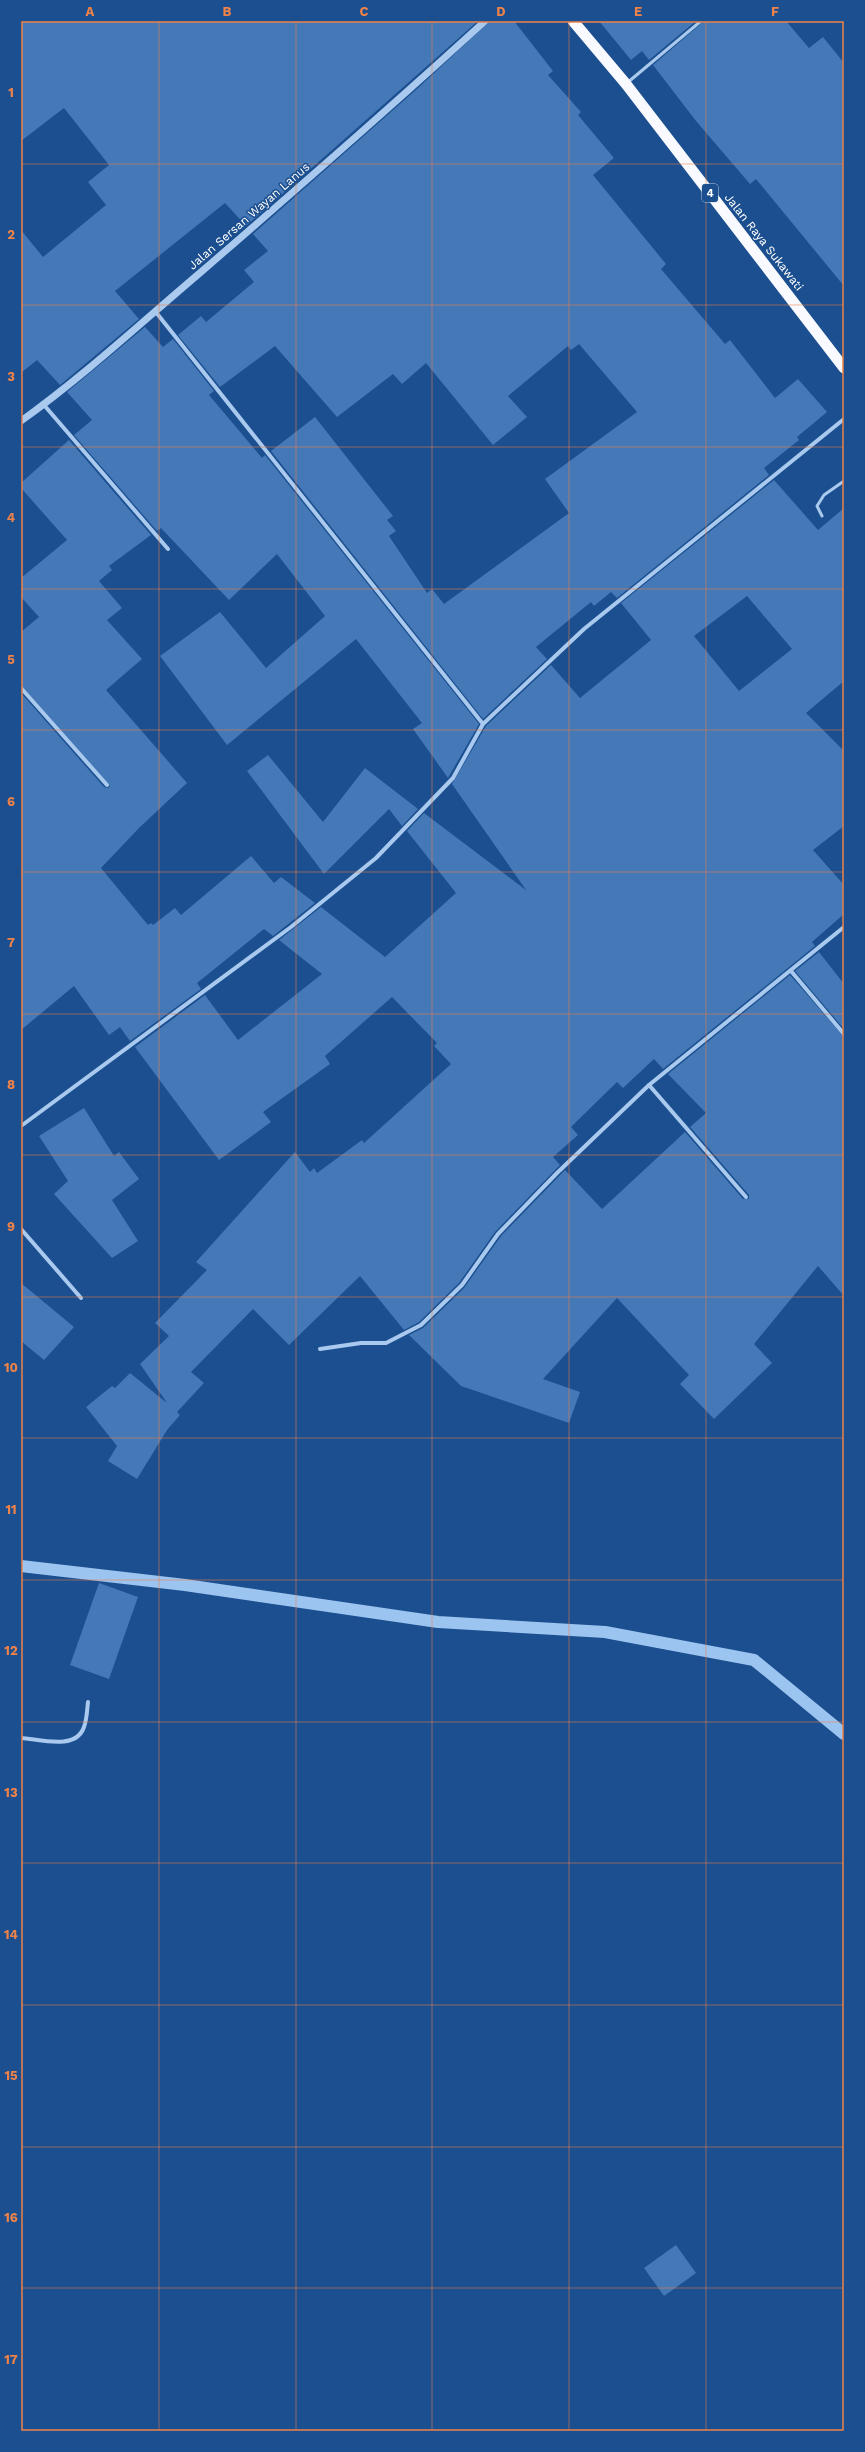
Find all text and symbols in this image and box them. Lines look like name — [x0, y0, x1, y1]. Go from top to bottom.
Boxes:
text: A — [86, 4, 95, 19]
text: B — [223, 4, 232, 19]
text: C — [360, 4, 369, 19]
text: D — [496, 4, 506, 19]
text: E — [634, 4, 642, 19]
text: F — [771, 4, 779, 19]
text: 1 — [8, 85, 14, 100]
street label: Jalan Sersan Wayan Lanus — [186, 160, 312, 272]
road number: 4 — [702, 184, 718, 202]
street label: Jalan Raya Sukawati — [722, 191, 806, 293]
text: 2 — [7, 227, 15, 242]
text: 3 — [7, 369, 15, 384]
text: 4 — [7, 510, 16, 525]
text: 5 — [7, 652, 15, 667]
text: 6 — [7, 794, 15, 809]
text: 7 — [7, 935, 15, 950]
text: 8 — [7, 1077, 15, 1092]
text: 9 — [7, 1219, 15, 1234]
text: 10 — [4, 1360, 18, 1375]
text: 11 — [5, 1502, 17, 1517]
text: 12 — [4, 1643, 18, 1658]
text: 13 — [4, 1785, 18, 1800]
text: 14 — [4, 1927, 19, 1942]
text: 15 — [4, 2068, 18, 2083]
text: 16 — [4, 2210, 18, 2225]
text: 17 — [4, 2352, 18, 2367]

